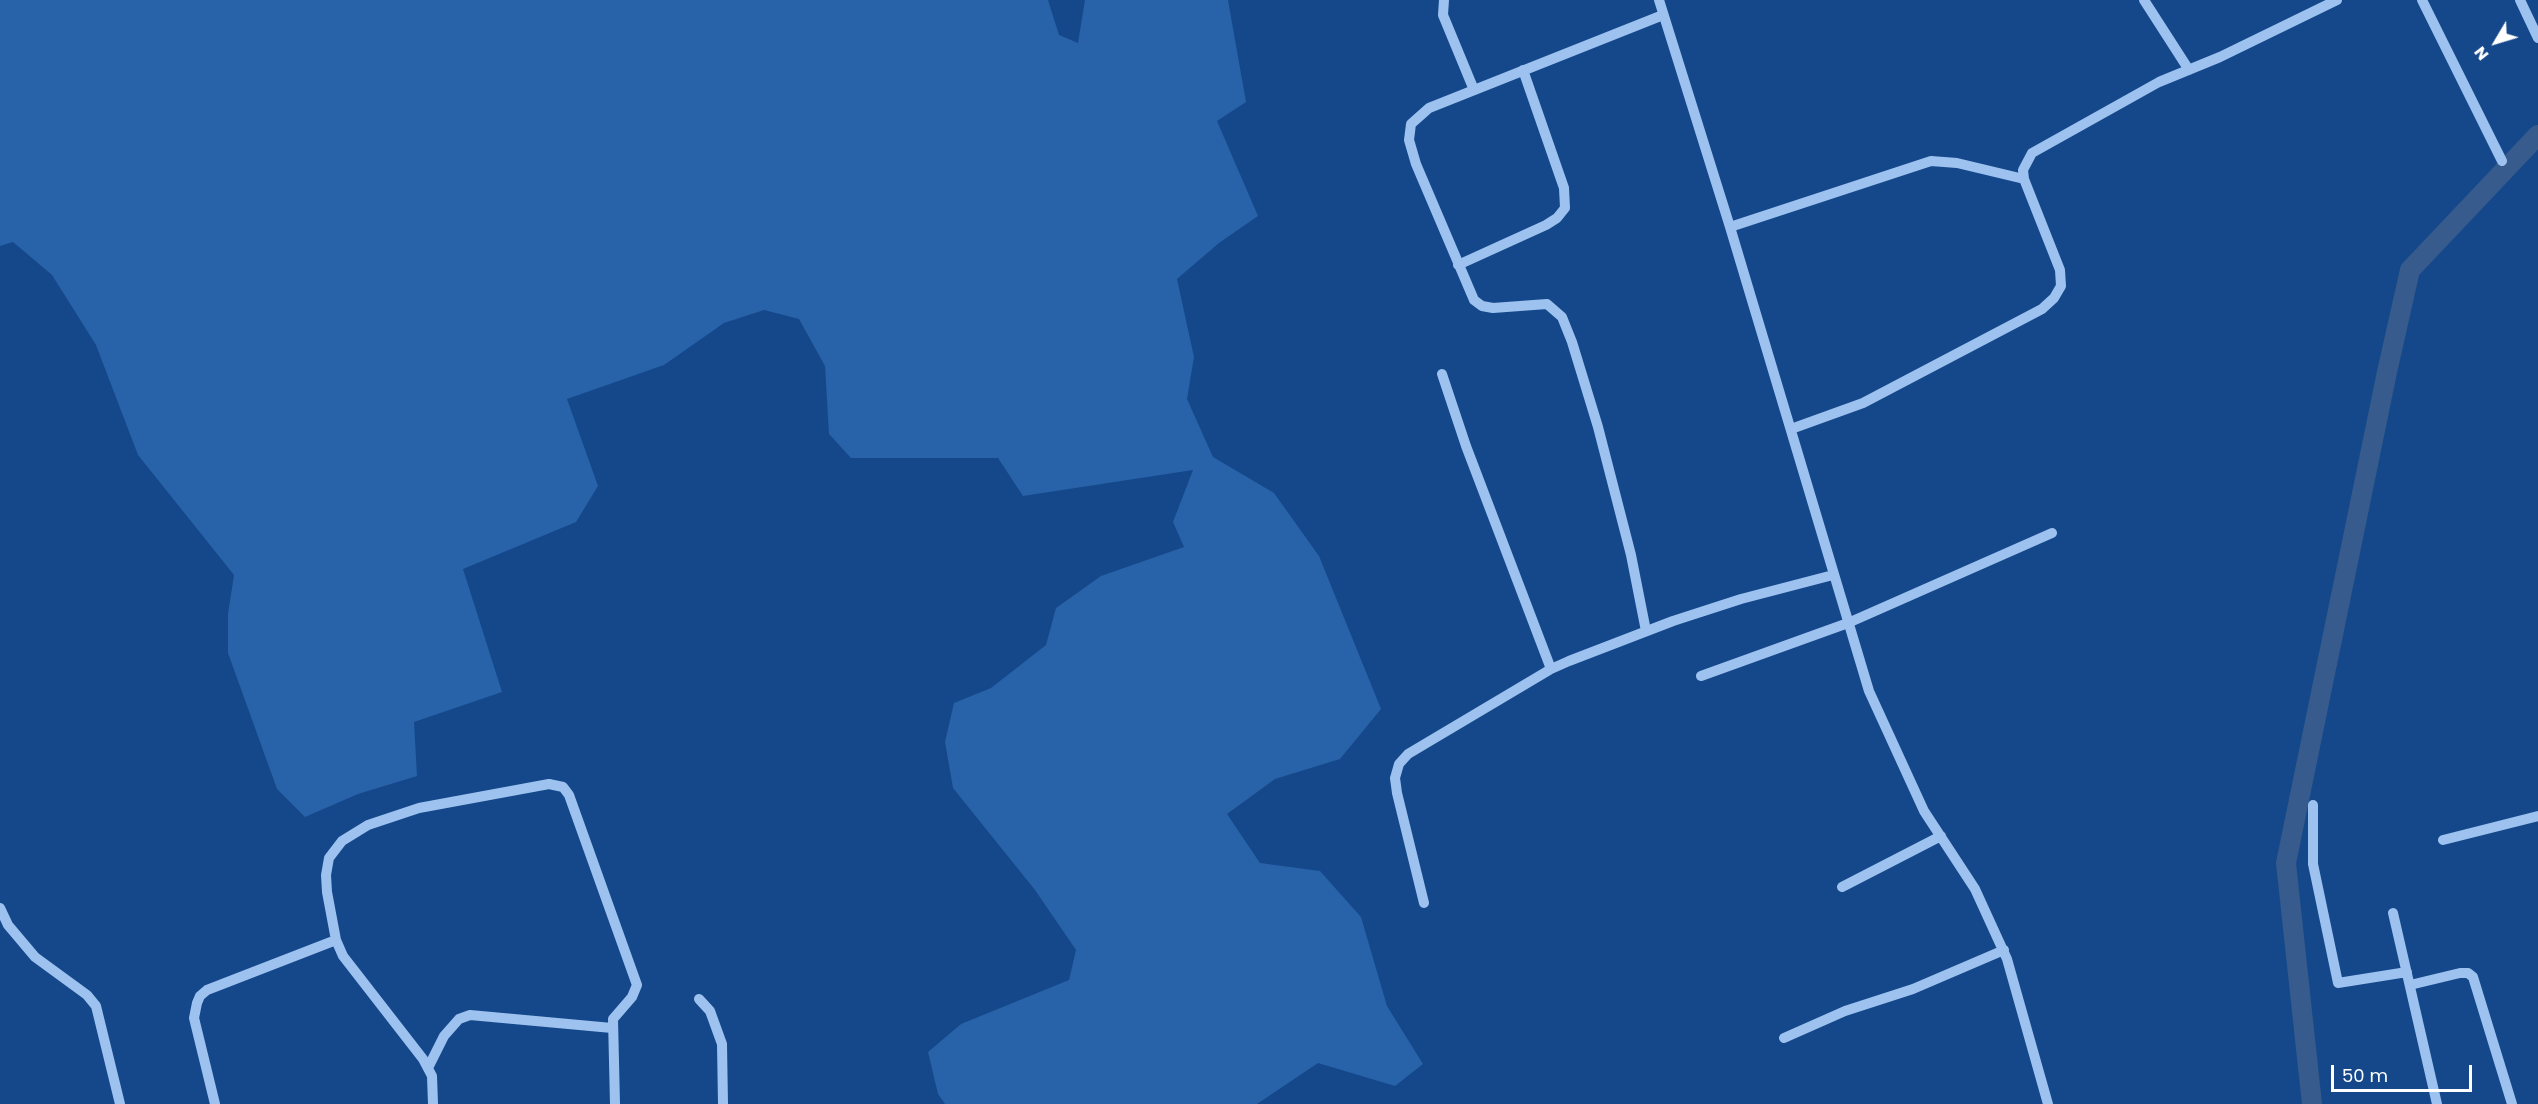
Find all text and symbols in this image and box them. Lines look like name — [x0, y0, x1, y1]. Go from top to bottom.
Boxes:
north arrow — [2466, 12, 2526, 72]
text: N — [2469, 42, 2494, 65]
scale bar — [2334, 1053, 2475, 1091]
text: 50 m — [2342, 1063, 2388, 1088]

